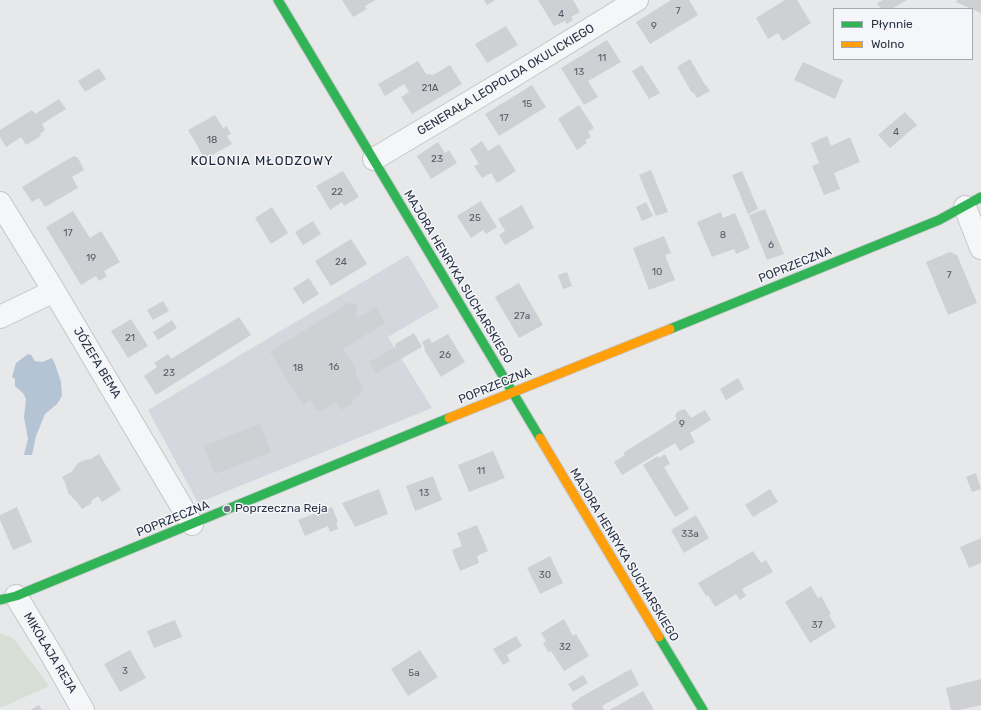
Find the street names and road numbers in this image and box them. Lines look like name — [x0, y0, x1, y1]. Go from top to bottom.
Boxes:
street label: GENERAŁA LEOPOLDA OKULICKIEGO — [415, 21, 597, 139]
street label: MAJORA HENRYKA SUCHARSKIEGO — [400, 188, 516, 366]
street label: POPRZECZNA — [756, 244, 834, 286]
street label: JÓZEFA BEMA — [70, 325, 124, 401]
street label: POPRZECZNA — [456, 365, 534, 407]
street label: MAJORA HENRYKA SUCHARSKIEGO — [566, 466, 682, 644]
street label: POPRZECZNA — [134, 498, 212, 540]
street label: MIKOŁAJA REJA — [20, 610, 80, 696]

